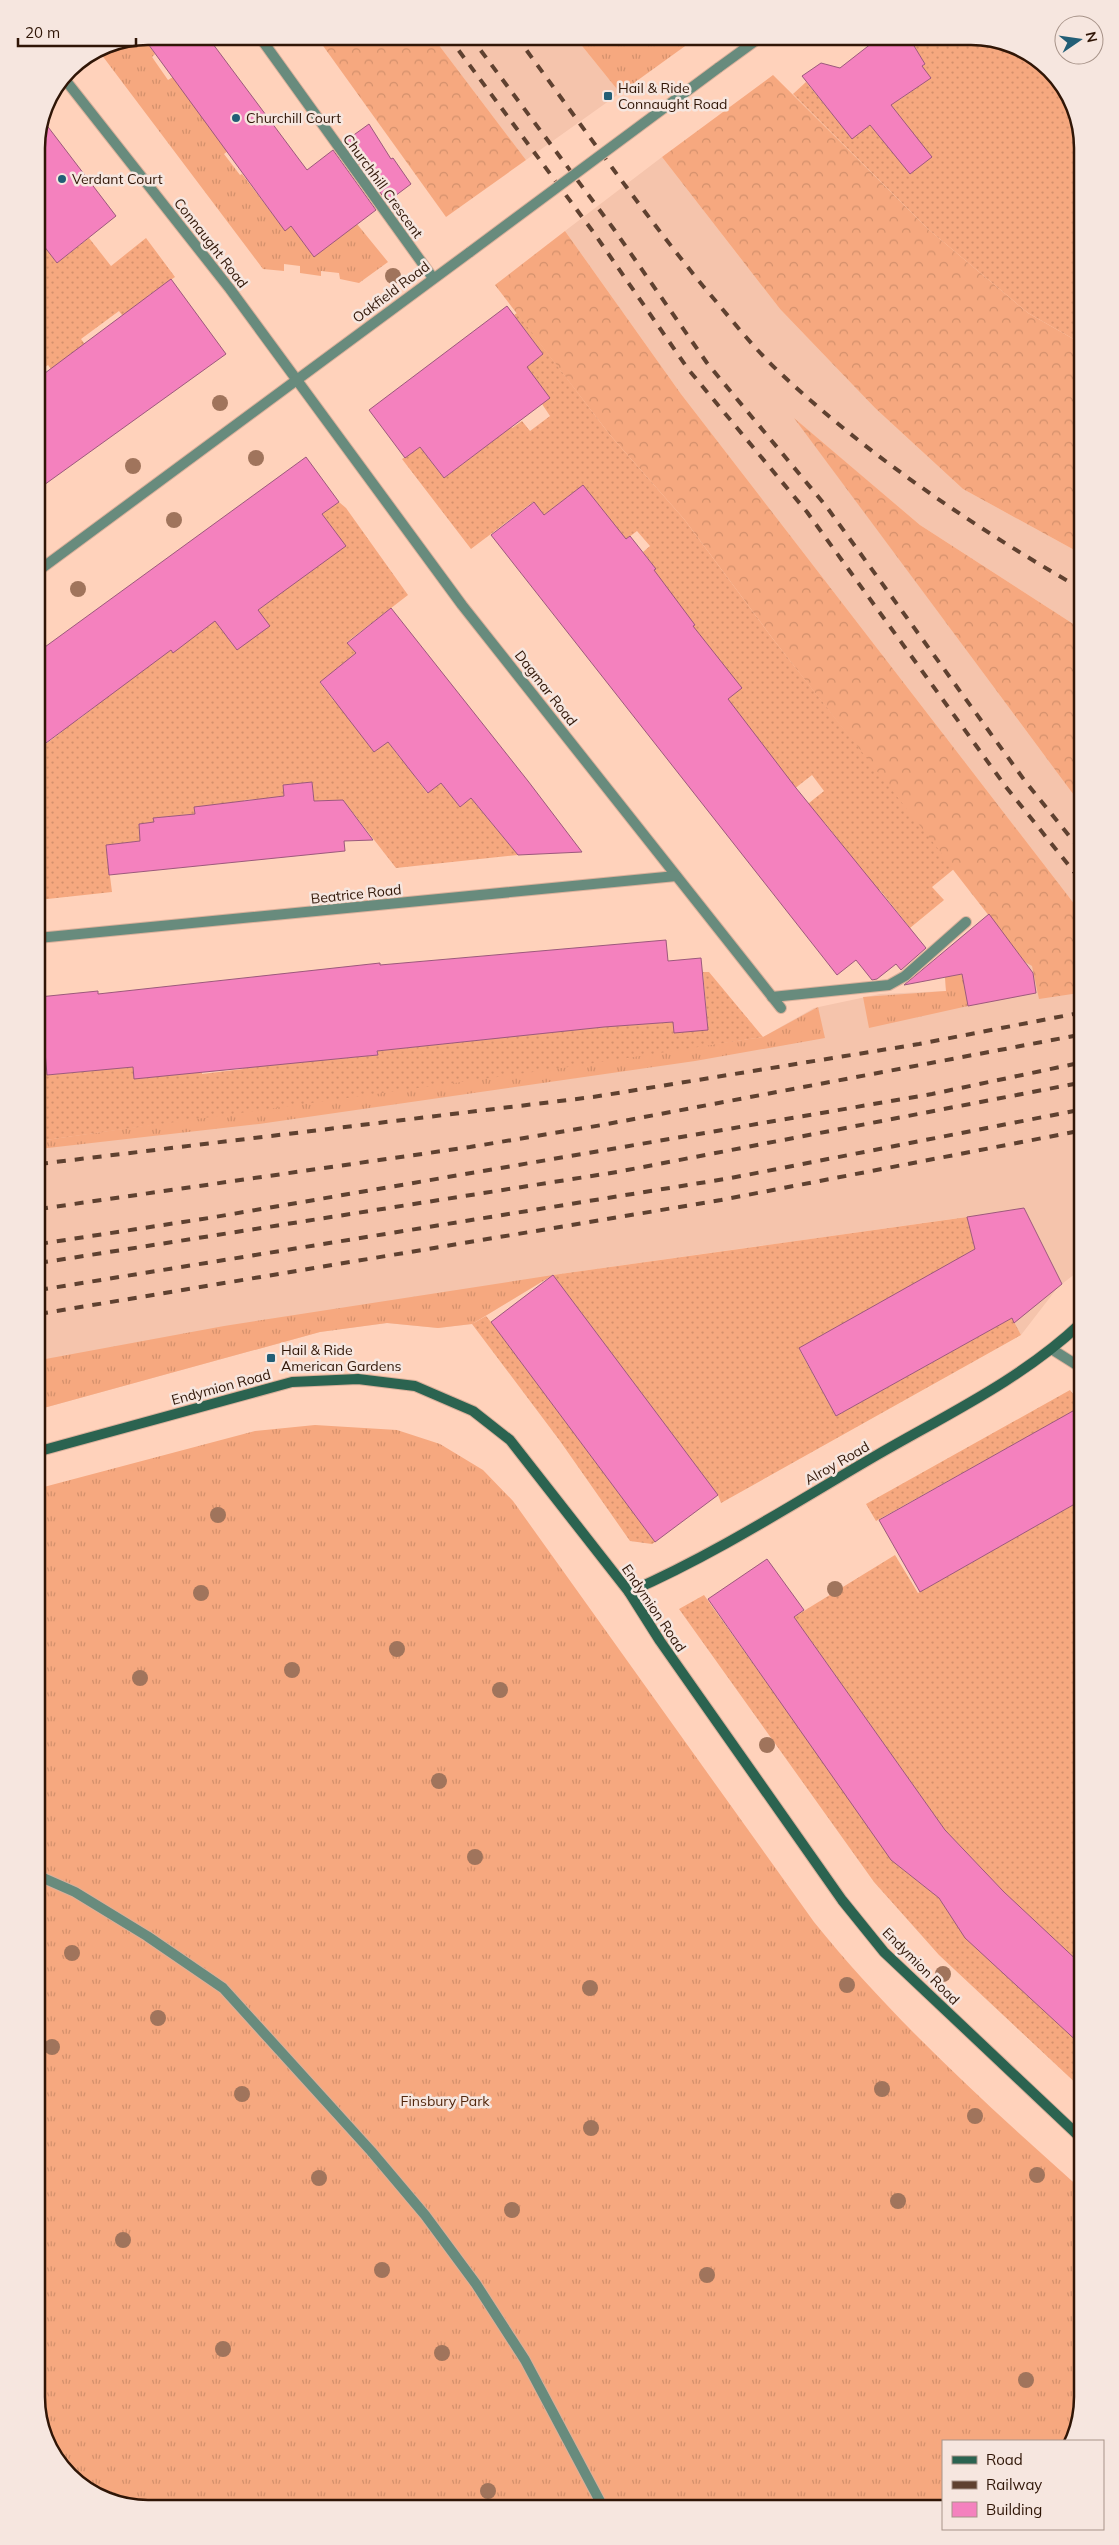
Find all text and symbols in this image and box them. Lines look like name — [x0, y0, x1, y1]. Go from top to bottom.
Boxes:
scale bar — [18, 15, 135, 47]
north arrow — [1054, 15, 1104, 65]
text: 20 m — [25, 23, 60, 42]
text: N — [1082, 30, 1102, 44]
place label: Hail & Ride Connaught Road — [618, 79, 728, 113]
marker: Hail & Ride Connaught Road — [602, 90, 614, 102]
place label: Churchill Court — [246, 109, 341, 127]
marker: Churchill Court — [230, 112, 242, 124]
street label: Churchhill Crescent — [339, 130, 427, 242]
place label: Verdant Court — [72, 170, 163, 188]
marker: Verdant Court — [56, 173, 68, 185]
street label: Connaught Road — [170, 194, 252, 292]
street label: Oakfield Road — [349, 257, 433, 327]
street label: Dagmar Road — [511, 647, 581, 729]
street label: Beatrice Road — [310, 880, 402, 908]
place label: Hail & Ride American Gardens — [281, 1341, 402, 1375]
marker: Hail & Ride American Gardens — [265, 1352, 277, 1364]
street label: Endymion Road — [169, 1365, 273, 1409]
street label: Alroy Road — [801, 1437, 873, 1489]
street label: Endymion Road — [618, 1561, 690, 1655]
street label: Endymion Road — [879, 1924, 963, 2008]
park label: Finsbury Park — [401, 2092, 490, 2110]
legend — [942, 2440, 1104, 2530]
text: Road — [986, 2450, 1023, 2469]
text: Railway — [986, 2475, 1042, 2494]
text: Building — [986, 2500, 1042, 2519]

